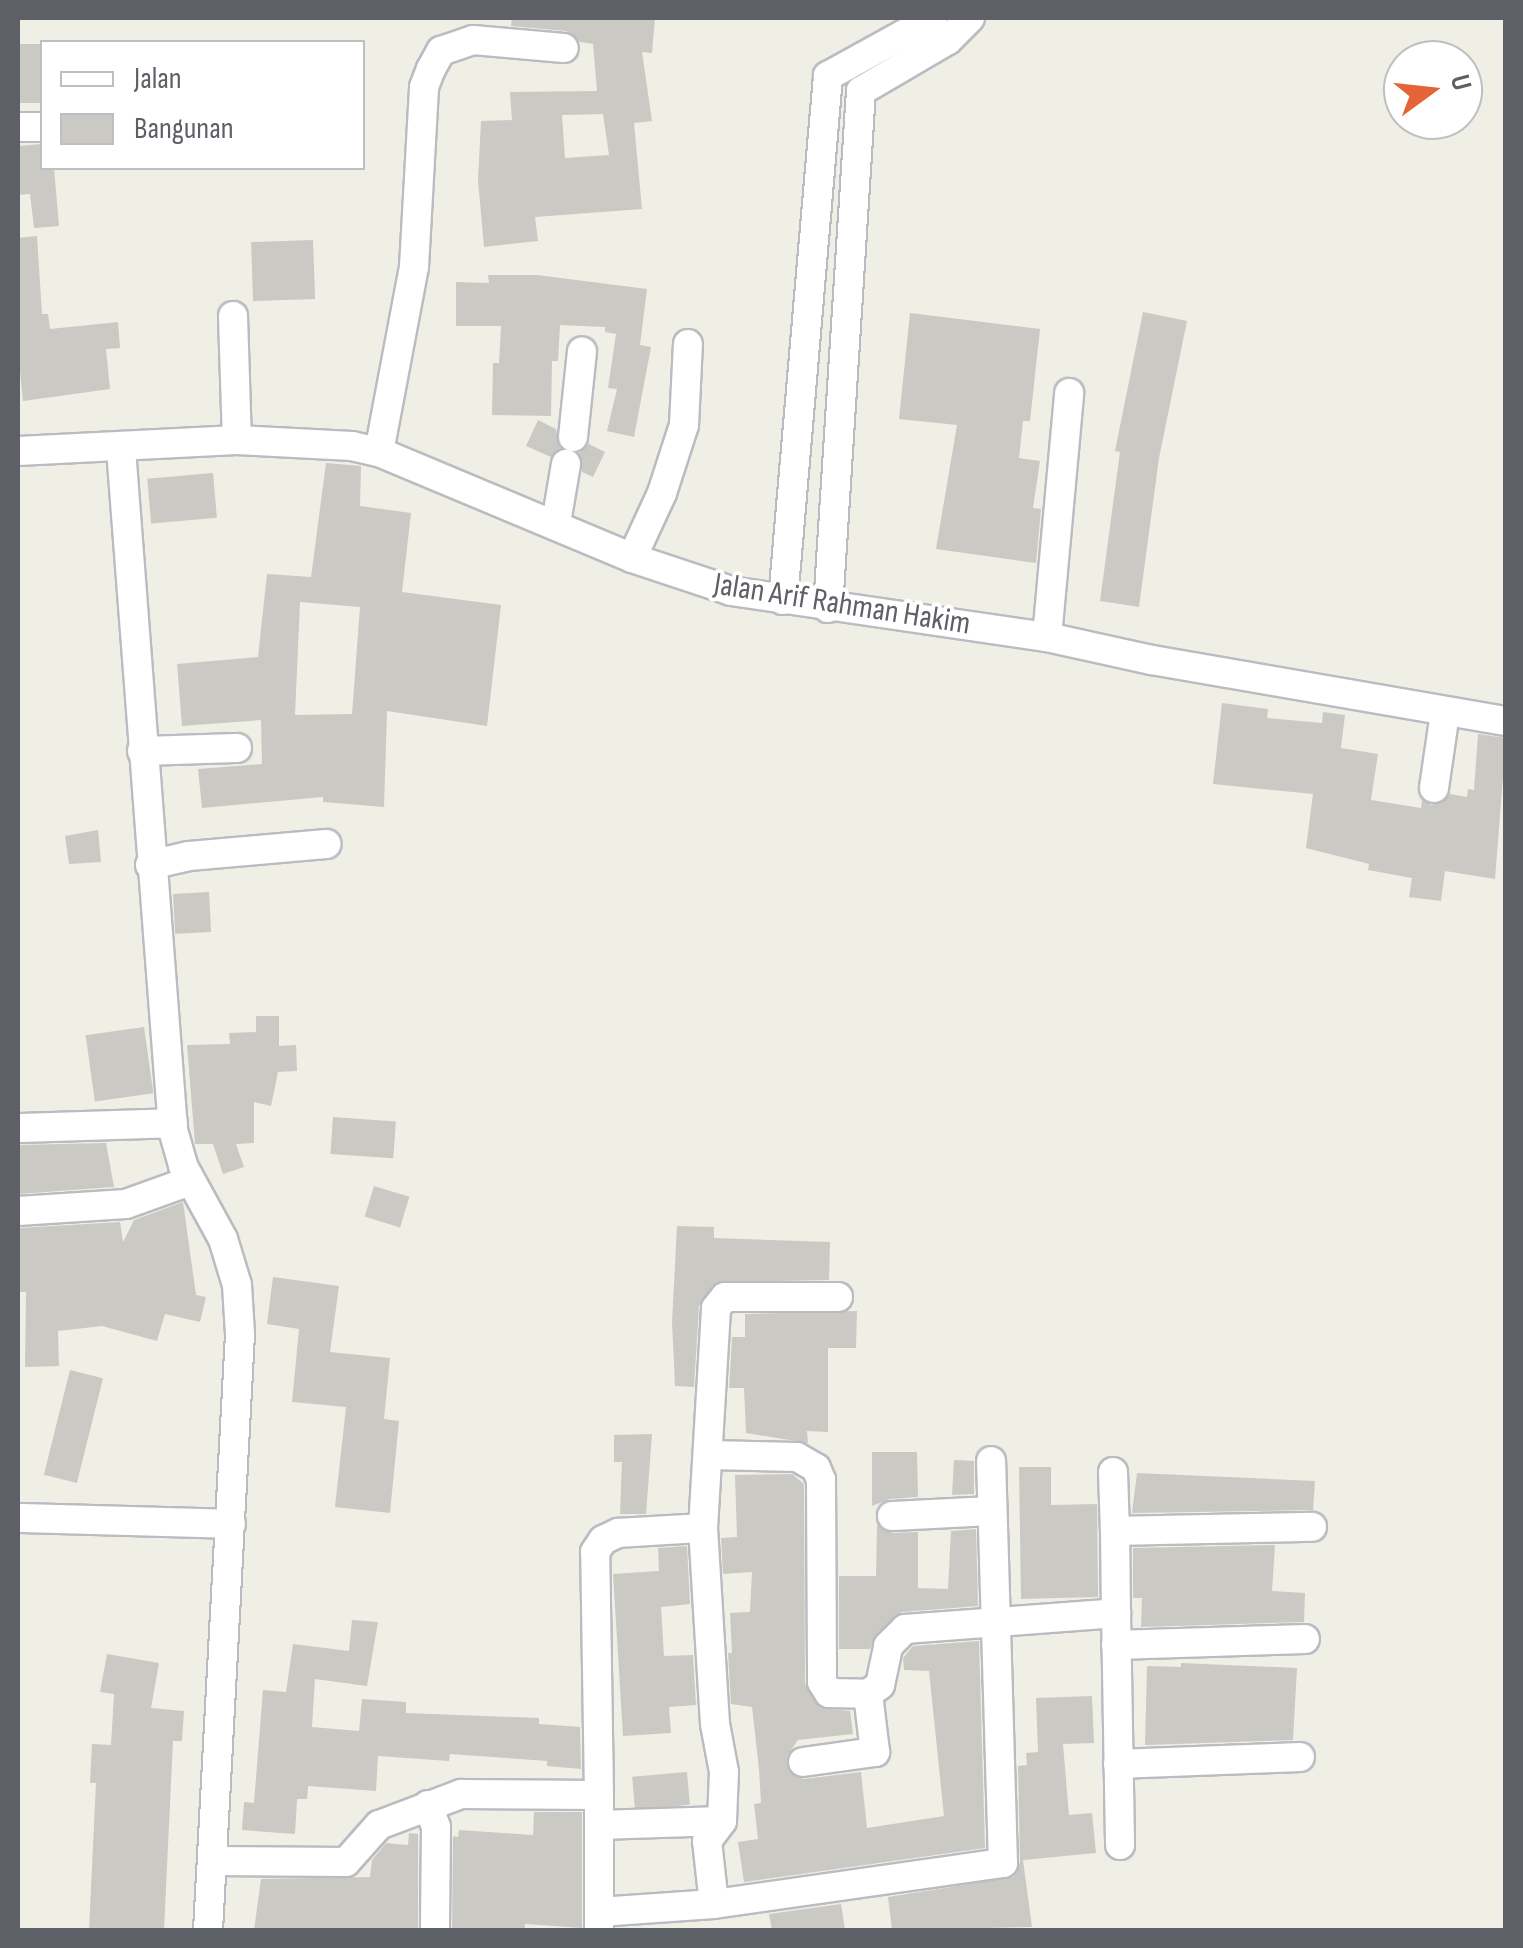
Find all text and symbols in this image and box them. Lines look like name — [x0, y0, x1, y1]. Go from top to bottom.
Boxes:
legend — [40, 40, 365, 170]
north arrow — [1383, 40, 1483, 140]
text: Jalan — [134, 61, 182, 97]
text: U — [1443, 71, 1478, 94]
text: Bangunan — [134, 111, 234, 147]
street label: Jalan Arif Rahman Hakim — [711, 566, 973, 644]

